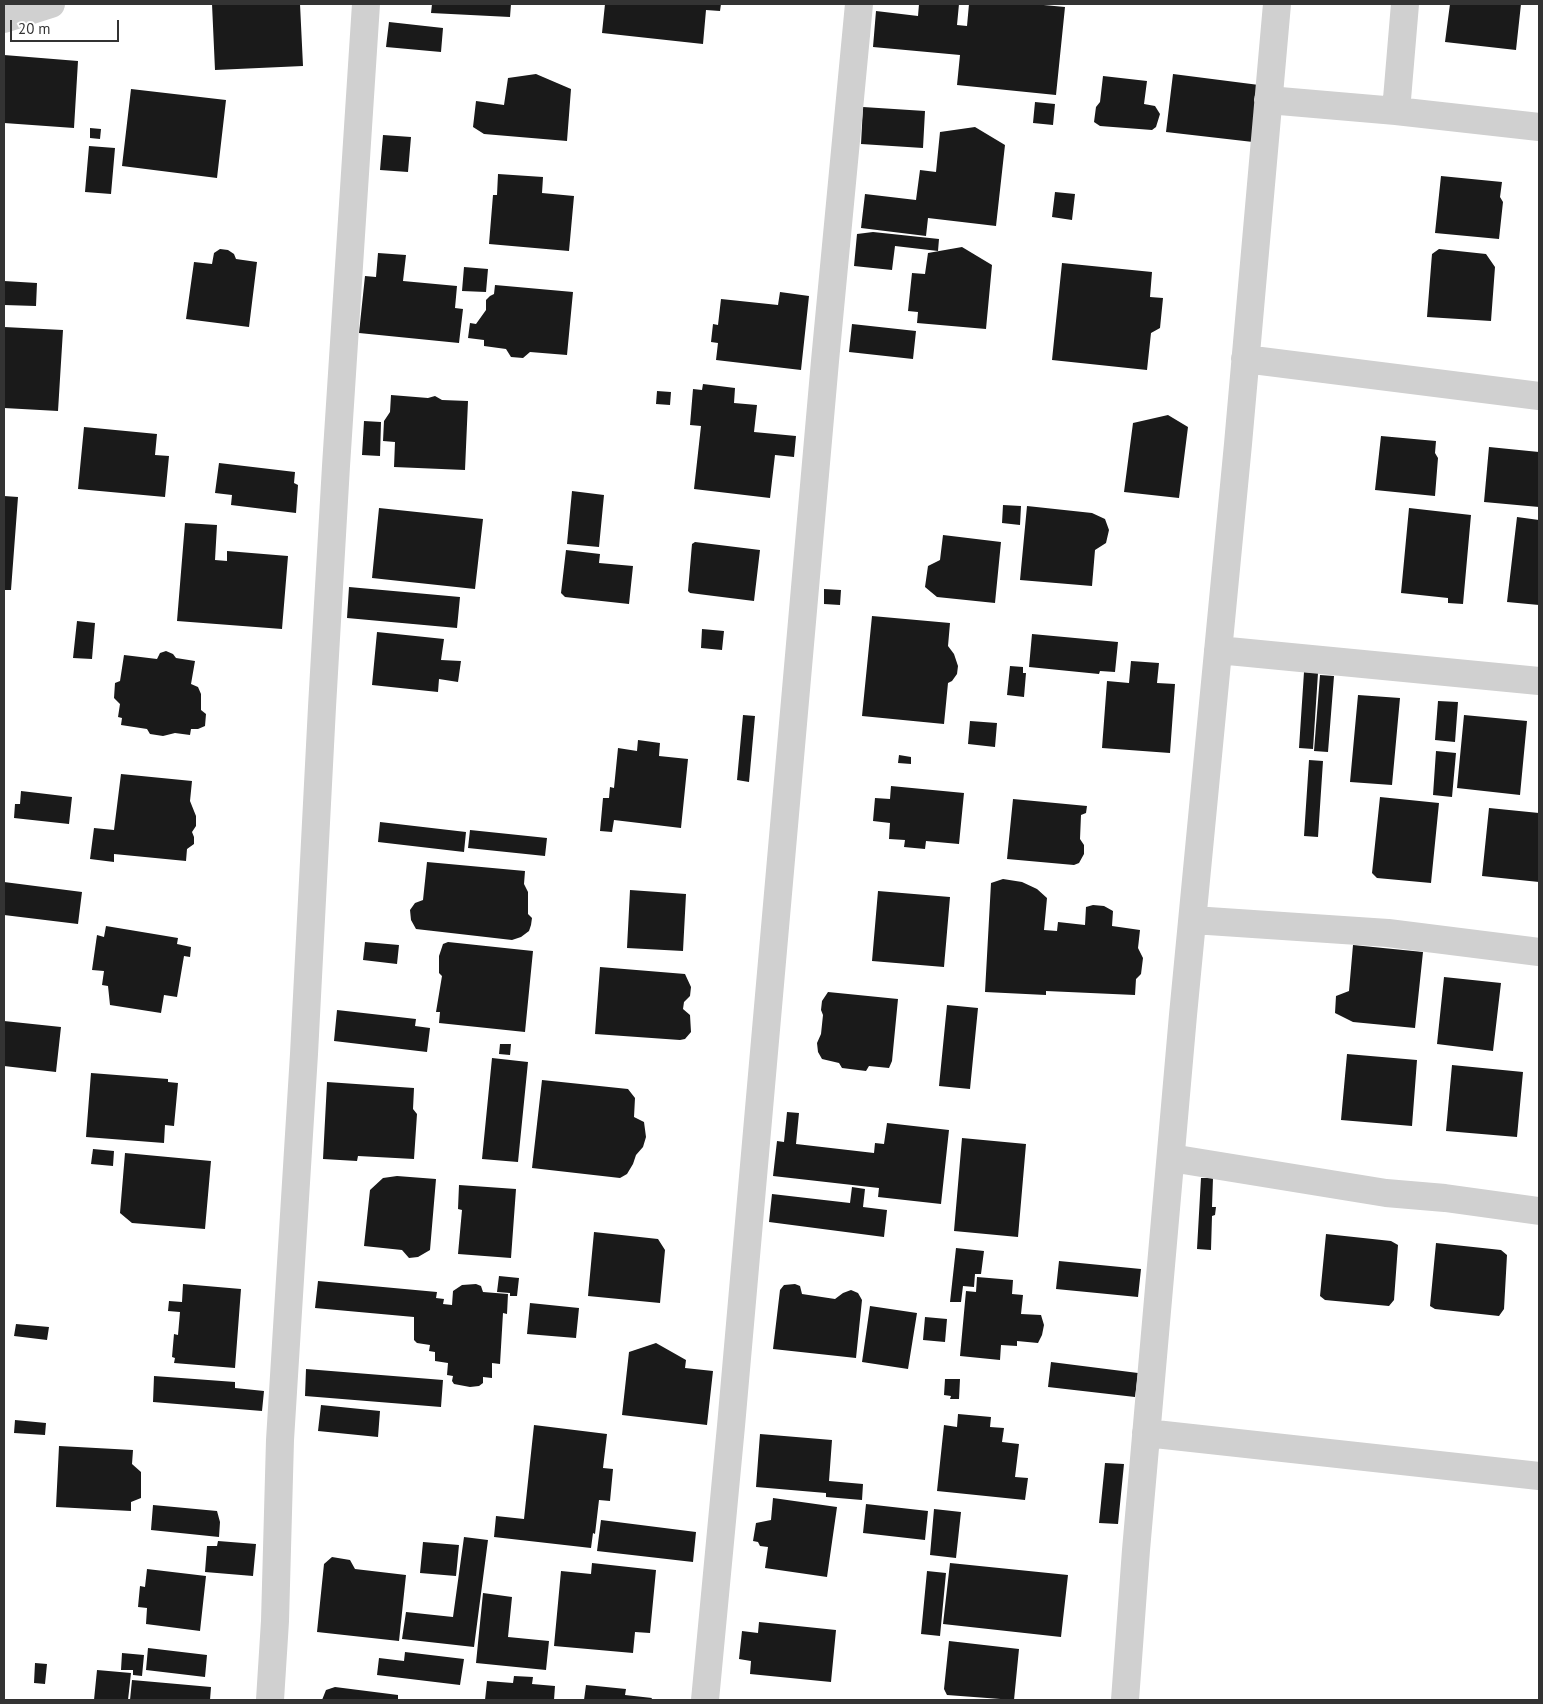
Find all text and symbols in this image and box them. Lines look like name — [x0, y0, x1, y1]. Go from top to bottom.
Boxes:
scale bar — [12, 10, 121, 42]
text: 20 m — [18, 19, 51, 38]

